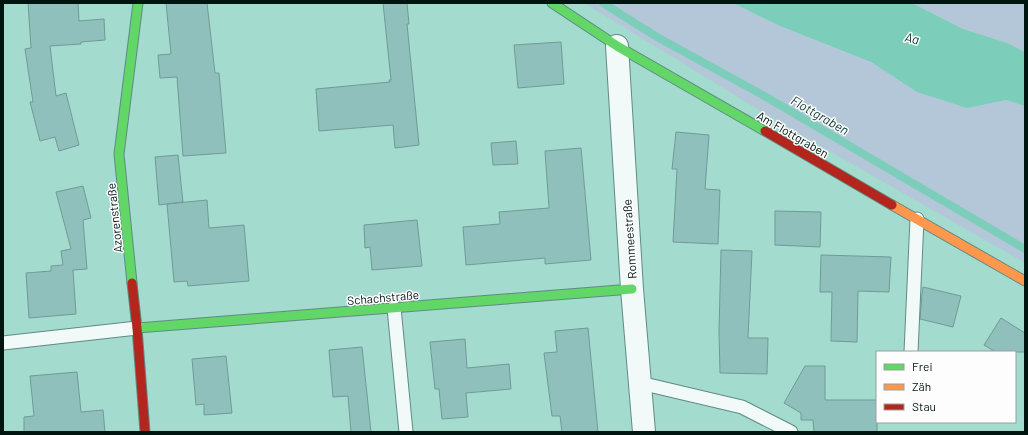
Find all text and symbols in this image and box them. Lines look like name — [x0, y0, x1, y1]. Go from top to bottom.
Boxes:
water label: Aa — [903, 29, 921, 47]
water label: Flottgraben — [788, 92, 852, 138]
street label: Am Flottgraben — [755, 108, 831, 160]
street label: Azorenstraße — [103, 182, 125, 254]
street label: Rommeestraße — [619, 199, 639, 279]
street label: Schachstraße — [346, 287, 420, 307]
legend — [876, 351, 1016, 423]
text: Frei — [912, 359, 932, 373]
text: Zäh — [912, 379, 931, 393]
text: Stau — [912, 399, 936, 413]

